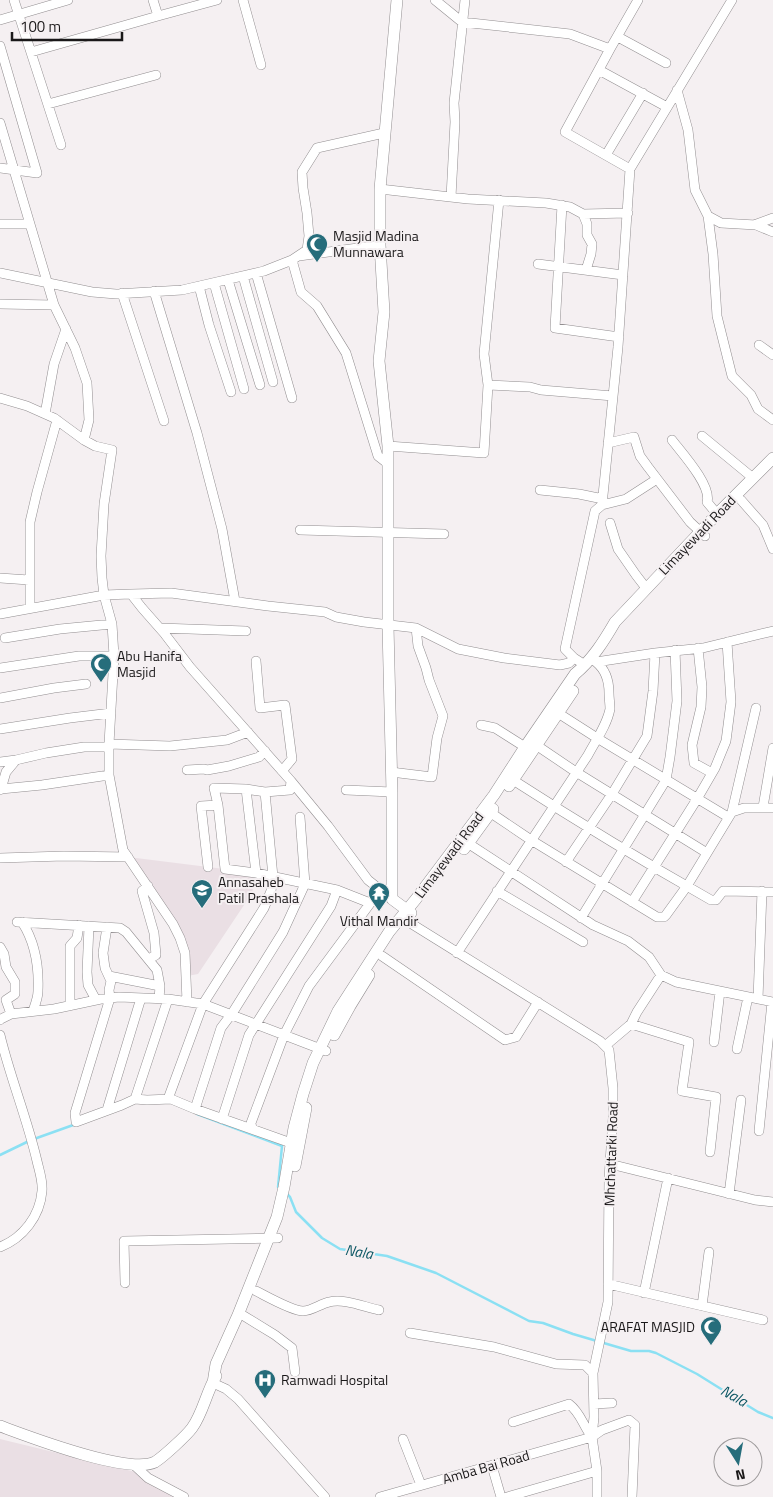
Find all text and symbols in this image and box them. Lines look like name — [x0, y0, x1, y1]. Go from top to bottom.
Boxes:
scale bar — [12, 10, 122, 42]
text: 100 m — [20, 15, 61, 38]
place label: Masjid Madina Munnawara — [333, 225, 419, 262]
mosque icon: Masjid Madina Munnawara — [305, 232, 329, 263]
street label: Limayewadi Road — [653, 490, 740, 579]
place label: Abu Hanifa Masjid — [117, 645, 182, 682]
mosque icon: Abu Hanifa Masjid — [89, 652, 113, 683]
street label: Limayewadi Road — [409, 807, 488, 902]
place label: Annasaheb Patil Prashala — [218, 871, 299, 908]
school or university icon: Annasaheb Patil Prashala — [190, 878, 214, 909]
temple icon: Vithal Mandir — [367, 881, 391, 912]
place label: Vithal Mandir — [340, 910, 418, 931]
street label: Mhchattarki Road — [598, 1101, 623, 1207]
water label: Nala — [344, 1238, 376, 1265]
mosque icon: ARAFAT MASJID — [699, 1315, 723, 1346]
place label: ARAFAT MASJID — [601, 1316, 695, 1337]
hospital icon: Ramwadi Hospital — [253, 1368, 277, 1399]
place label: Ramwadi Hospital — [281, 1369, 388, 1390]
water label: Nala — [717, 1379, 753, 1413]
north arrow — [713, 1437, 763, 1487]
street label: Amba Bai Road — [440, 1444, 532, 1489]
text: N — [734, 1464, 747, 1486]

